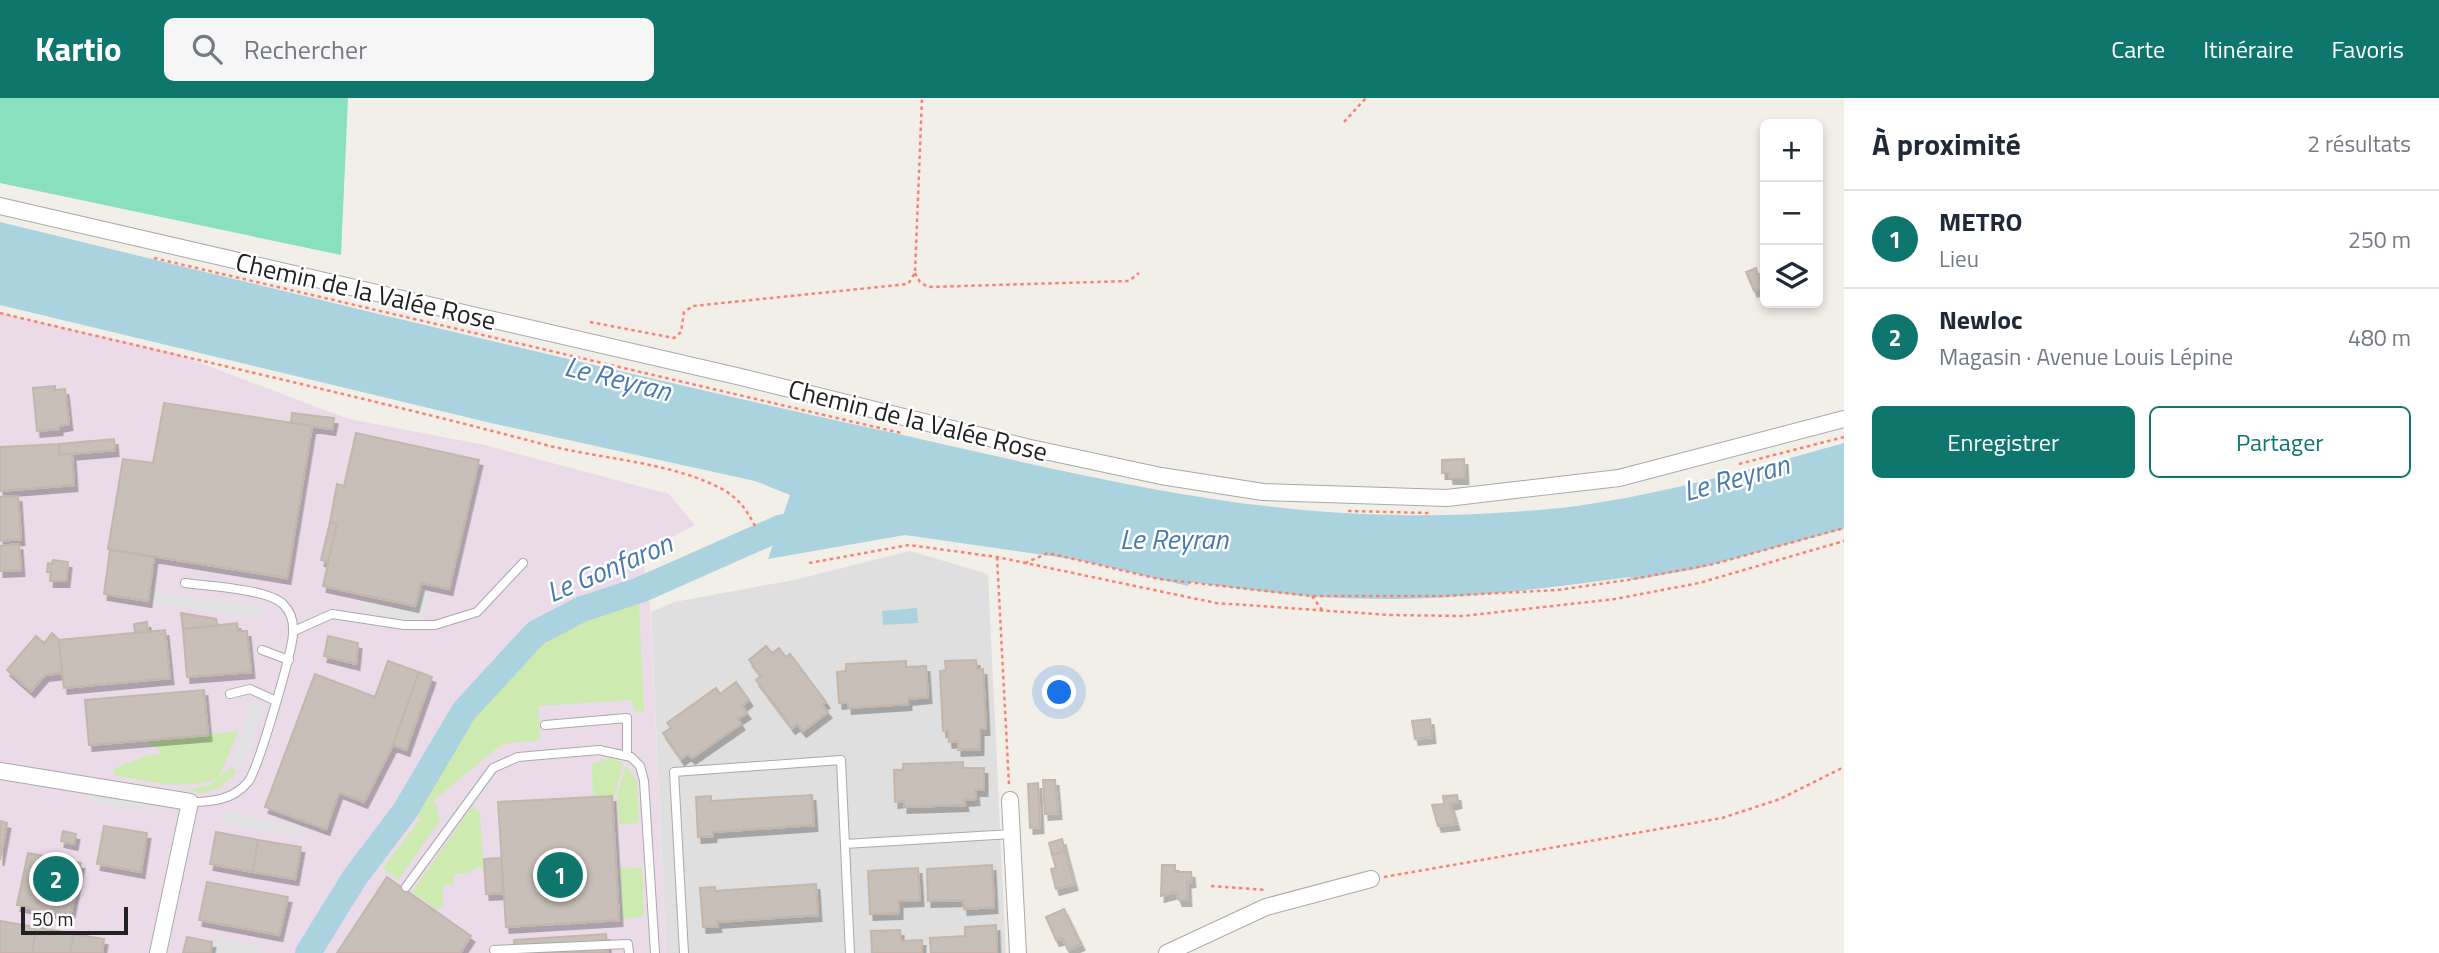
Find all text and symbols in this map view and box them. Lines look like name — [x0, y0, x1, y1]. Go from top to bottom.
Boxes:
search box — [164, 18, 654, 81]
text: Kartio — [35, 24, 122, 74]
icon: search — [188, 30, 226, 68]
text: Rechercher — [244, 30, 367, 69]
text: Carte — [2111, 31, 2165, 67]
text: Itinéraire — [2203, 31, 2294, 67]
text: Favoris — [2332, 31, 2404, 67]
map controls — [1760, 119, 1823, 308]
button: + — [1760, 119, 1823, 182]
text: À proximité — [1872, 121, 2021, 167]
text: 2 résultats — [2307, 126, 2411, 161]
button: − — [1760, 182, 1823, 245]
text: METRO — [1939, 202, 2022, 241]
text: 1 — [1889, 222, 1901, 257]
text: 250 m — [2348, 222, 2411, 257]
text: Lieu — [1939, 241, 1979, 276]
street label: Chemin de la Valée Rose — [232, 242, 500, 340]
button: layers — [1760, 245, 1823, 308]
text: Newloc — [1939, 300, 2023, 339]
text: 2 — [1889, 320, 1901, 355]
text: 480 m — [2348, 320, 2411, 355]
text: Magasin · Avenue Louis Lépine — [1939, 339, 2233, 374]
water label: Le Reyran — [560, 344, 677, 412]
street label: Chemin de la Valée Rose — [784, 369, 1052, 471]
button: Enregistrer — [1872, 406, 2135, 478]
button: Partager — [2149, 406, 2411, 478]
water label: Le Reyran — [1678, 442, 1795, 512]
water label: Le Reyran — [1120, 517, 1229, 560]
water label: Le Gonfaron — [539, 521, 680, 613]
your location — [1042, 675, 1076, 709]
pin: 1 — [537, 849, 583, 901]
pin: 2 — [33, 853, 79, 905]
scale bar — [21, 904, 128, 936]
text: 50 m — [32, 904, 73, 933]

